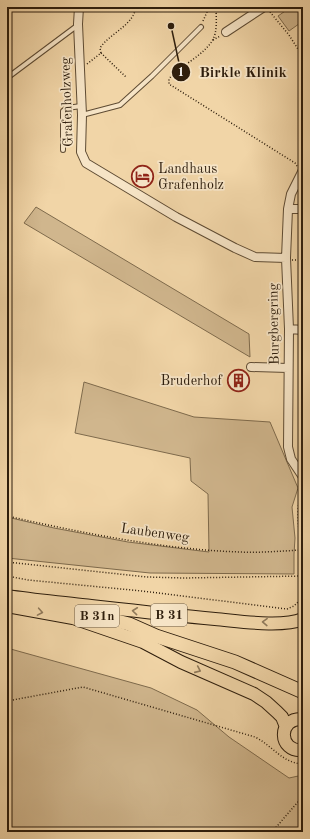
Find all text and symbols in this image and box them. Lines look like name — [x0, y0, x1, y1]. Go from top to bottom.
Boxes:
street label: Grafenholzweg — [58, 56, 76, 147]
callout: Birkle Klinik — [171, 59, 295, 86]
text: Birkle Klinik — [199, 66, 287, 81]
text: 1 — [178, 67, 184, 79]
place label: Landhaus Grafenholz — [158, 162, 224, 192]
hotel icon: Landhaus Grafenholz — [130, 164, 156, 190]
street label: Burgbergring — [266, 282, 282, 365]
building icon: Bruderhof — [225, 368, 251, 394]
place label: Bruderhof — [160, 374, 223, 388]
street label: Laubenweg — [120, 521, 191, 545]
road number: B 31 — [151, 604, 187, 626]
road number: B 31n — [75, 605, 119, 627]
one-way arrow — [37, 607, 43, 616]
one-way arrow — [132, 607, 138, 616]
one-way arrow — [262, 618, 268, 627]
one-way arrow — [194, 665, 201, 673]

